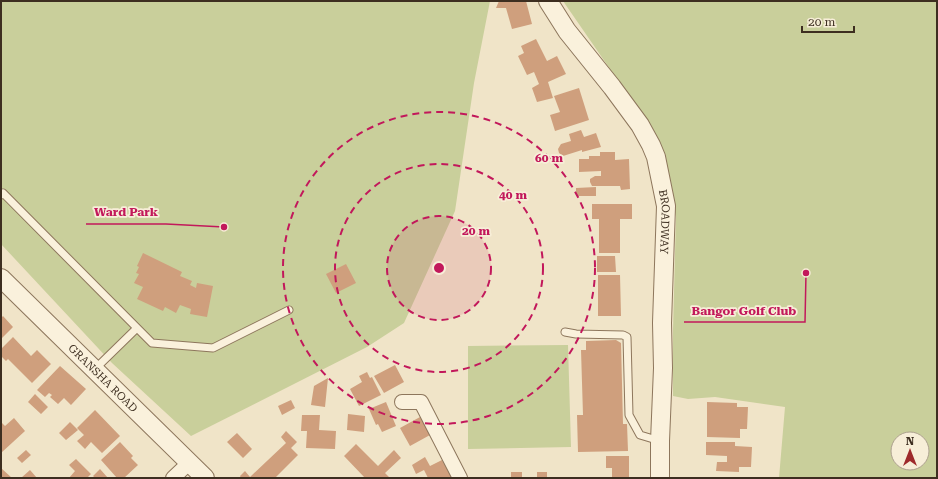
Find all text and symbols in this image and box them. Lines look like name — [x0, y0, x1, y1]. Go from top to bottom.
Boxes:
scale bar — [802, 8, 854, 34]
text: 20 m — [808, 15, 835, 29]
text: 60 m — [535, 151, 563, 165]
text: 40 m — [499, 188, 527, 202]
street label: BROADWAY — [656, 188, 673, 255]
callout: Ward Park — [86, 200, 166, 224]
text: Ward Park — [94, 205, 159, 219]
text: 20 m — [462, 224, 490, 238]
centre of rings — [432, 261, 446, 275]
callout: Bangor Golf Club — [684, 298, 805, 322]
text: Bangor Golf Club — [692, 304, 796, 318]
street label: GRANSHA ROAD — [66, 341, 140, 415]
north arrow — [890, 431, 930, 471]
text: N — [906, 435, 915, 448]

